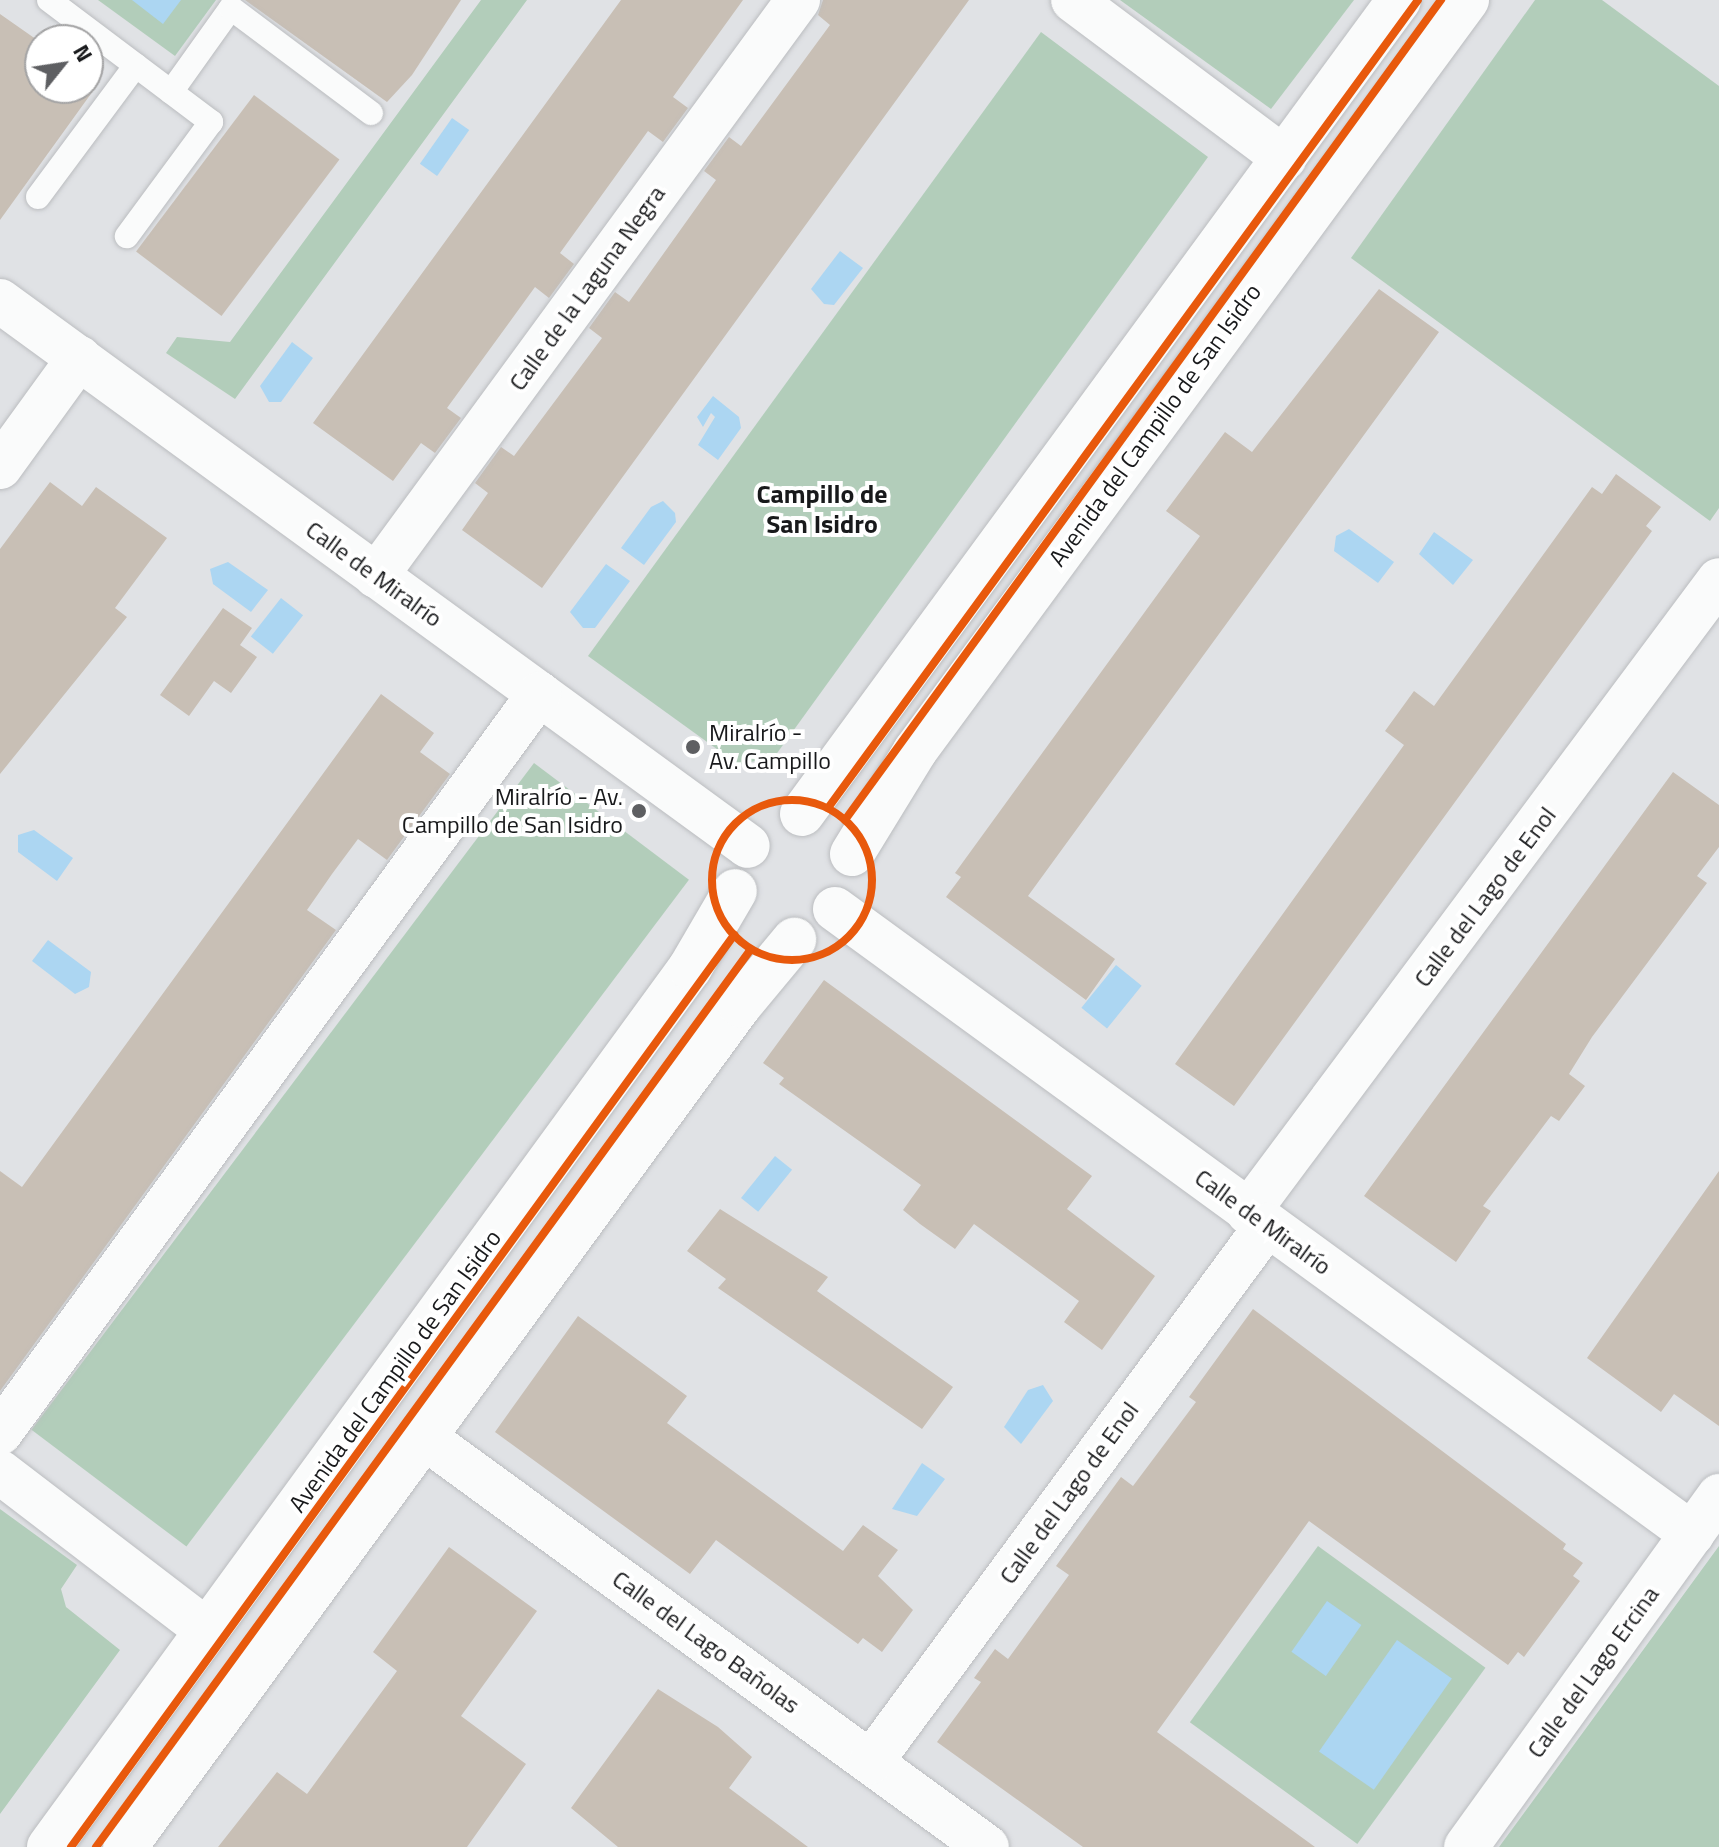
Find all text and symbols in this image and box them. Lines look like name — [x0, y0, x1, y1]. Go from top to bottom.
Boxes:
north arrow — [24, 24, 104, 104]
text: N — [65, 38, 102, 68]
street label: Calle de la Laguna Negra — [503, 180, 671, 396]
street label: Avenida del Campillo de San Isidro — [1043, 278, 1267, 572]
district label: Campillo de San Isidro — [756, 478, 888, 540]
street label: Calle de Miralrío — [300, 515, 448, 633]
place label: Miralrío - Av. Campillo — [709, 719, 831, 775]
marker: Miralrío - Av. Campillo — [684, 738, 702, 756]
place label: Miralrío - Av. Campillo de San Isidro — [402, 783, 623, 839]
street label: Calle del Lago de Enol — [1408, 801, 1562, 993]
marker: Miralrío - Av. Campillo de San Isidro — [630, 802, 648, 820]
street label: Calle de Miralrío — [1189, 1163, 1337, 1281]
street label: Avenida del Campillo de San Isidro — [283, 1224, 507, 1518]
street label: Calle del Lago de Enol — [993, 1397, 1145, 1589]
street label: Calle del Lago Bañolas — [607, 1564, 805, 1720]
street label: Calle del Lago Ercina — [1521, 1581, 1665, 1763]

